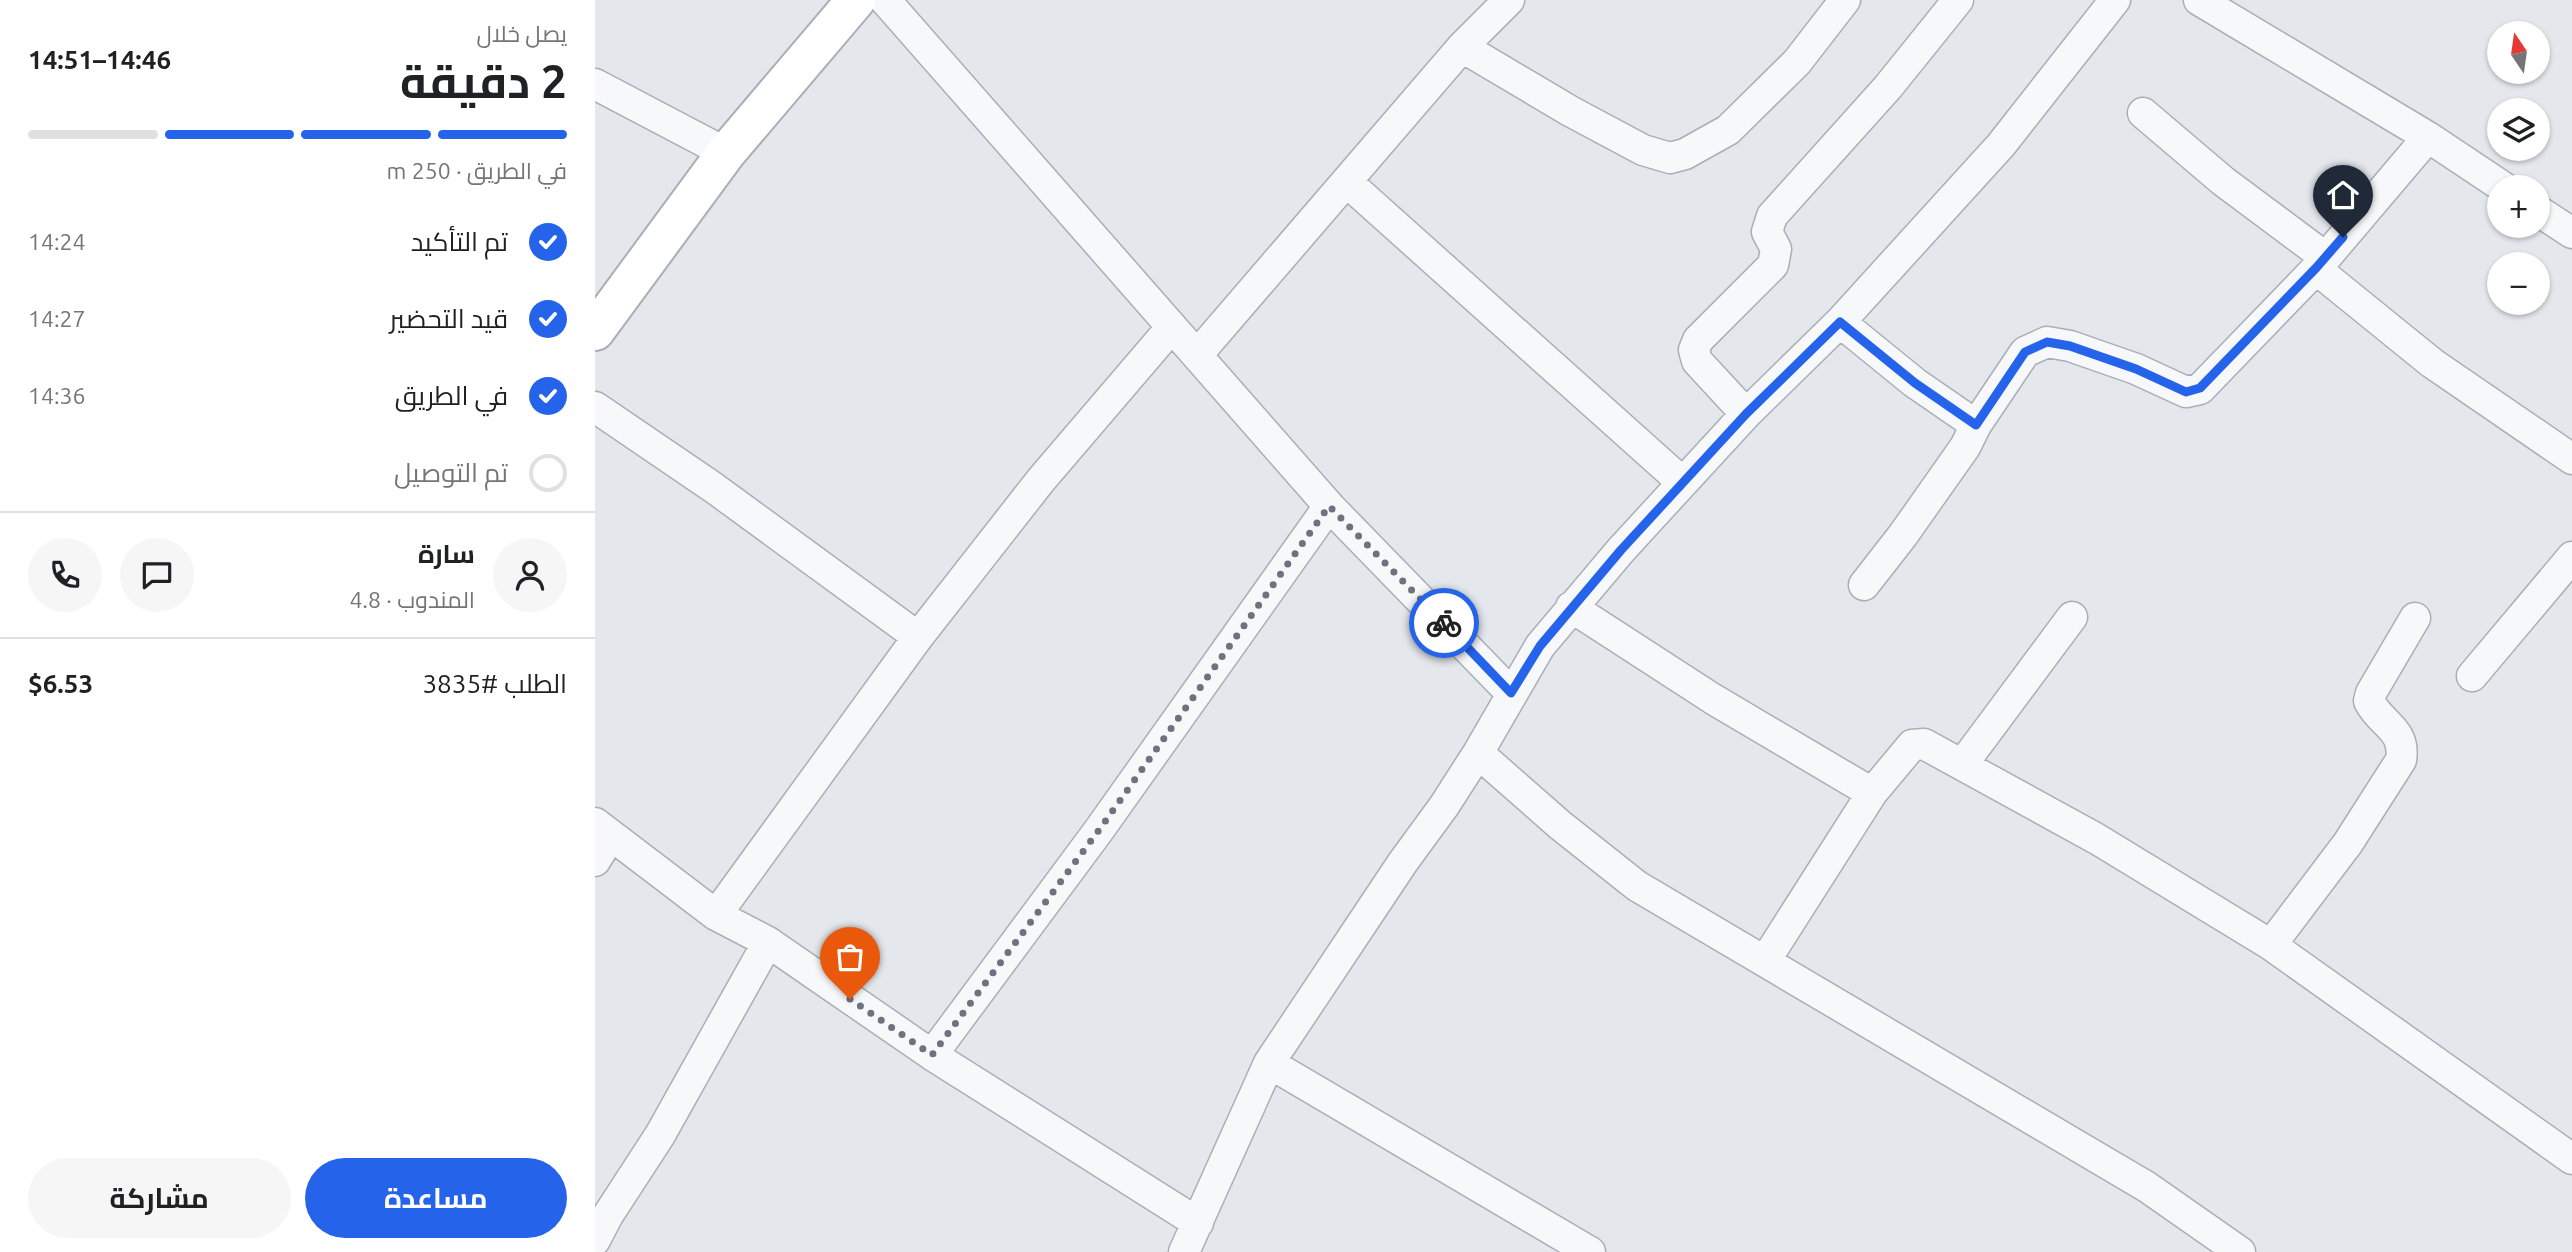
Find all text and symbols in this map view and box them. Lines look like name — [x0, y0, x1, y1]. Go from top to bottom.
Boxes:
text: يصل خلال — [476, 21, 567, 46]
north arrow — [2487, 21, 2550, 84]
map controls — [2487, 21, 2550, 315]
text: 14:46–14:51 — [28, 45, 171, 74]
text: 2 دقيقة — [400, 55, 567, 107]
button: layers — [2487, 98, 2550, 161]
text: في الطريق · 250 m — [387, 158, 567, 183]
pin — [2313, 165, 2373, 237]
button: + — [2487, 175, 2550, 238]
icon: home — [2324, 176, 2362, 214]
icon: check — [529, 223, 567, 261]
text: تم التأكيد — [411, 227, 508, 256]
text: 14:24 — [28, 229, 86, 254]
button: − — [2487, 252, 2550, 315]
icon: check — [529, 300, 567, 338]
text: قيد التحضير — [390, 304, 508, 333]
text: 14:27 — [28, 306, 86, 331]
icon: check — [529, 377, 567, 415]
text: في الطريق — [395, 381, 508, 410]
text: 14:36 — [28, 383, 86, 408]
text: تم التوصيل — [394, 458, 508, 487]
button: phone — [28, 538, 102, 612]
button: chat — [120, 538, 194, 612]
button: person — [493, 538, 567, 612]
text: سارة — [418, 539, 475, 568]
text: المندوب · 4.8 — [349, 587, 475, 612]
courier — [1409, 588, 1479, 658]
icon: bike — [1425, 604, 1463, 642]
text: $6.53 — [28, 669, 93, 698]
text: الطلب #3835 — [422, 669, 567, 698]
pin — [820, 927, 880, 999]
icon: bag — [831, 938, 869, 976]
button: مشاركة — [28, 1158, 291, 1238]
button: مساعدة — [305, 1158, 567, 1238]

